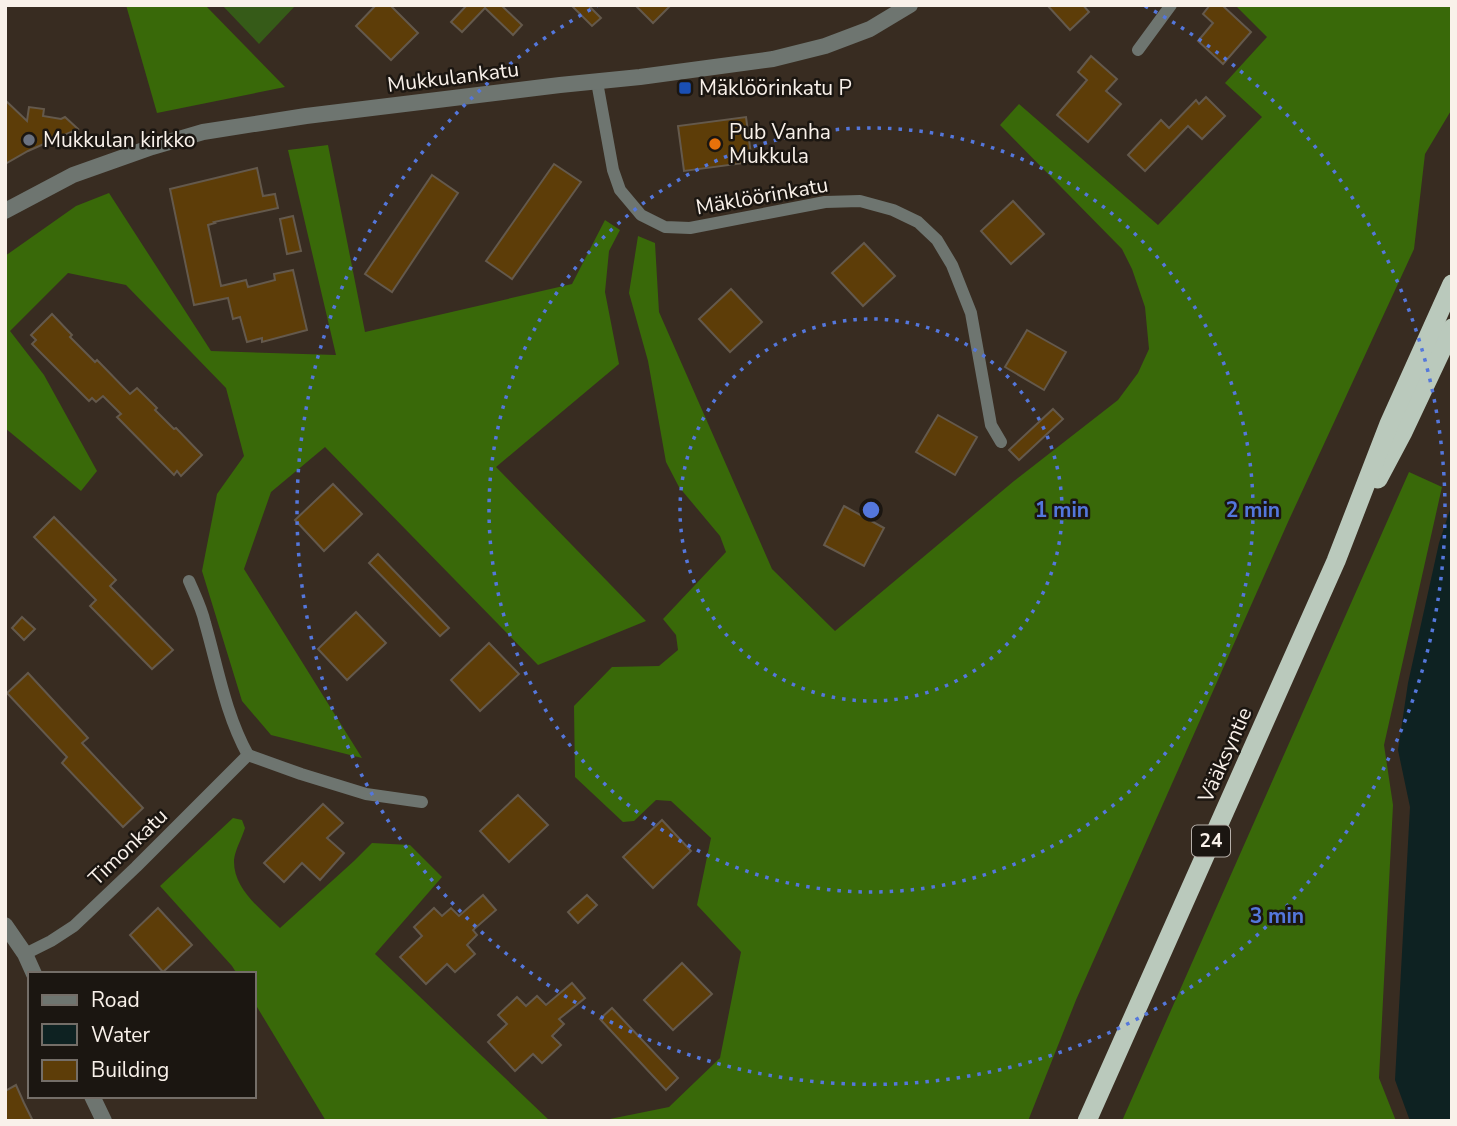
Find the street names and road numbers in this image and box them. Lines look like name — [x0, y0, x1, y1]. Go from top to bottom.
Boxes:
street label: Mukkulankatu — [386, 55, 520, 99]
street label: Mäklöörinkatu — [694, 171, 830, 221]
street label: Vääksyntie — [1191, 703, 1259, 808]
street label: Timonkatu — [82, 802, 174, 892]
road number: 24 — [1192, 826, 1230, 856]

